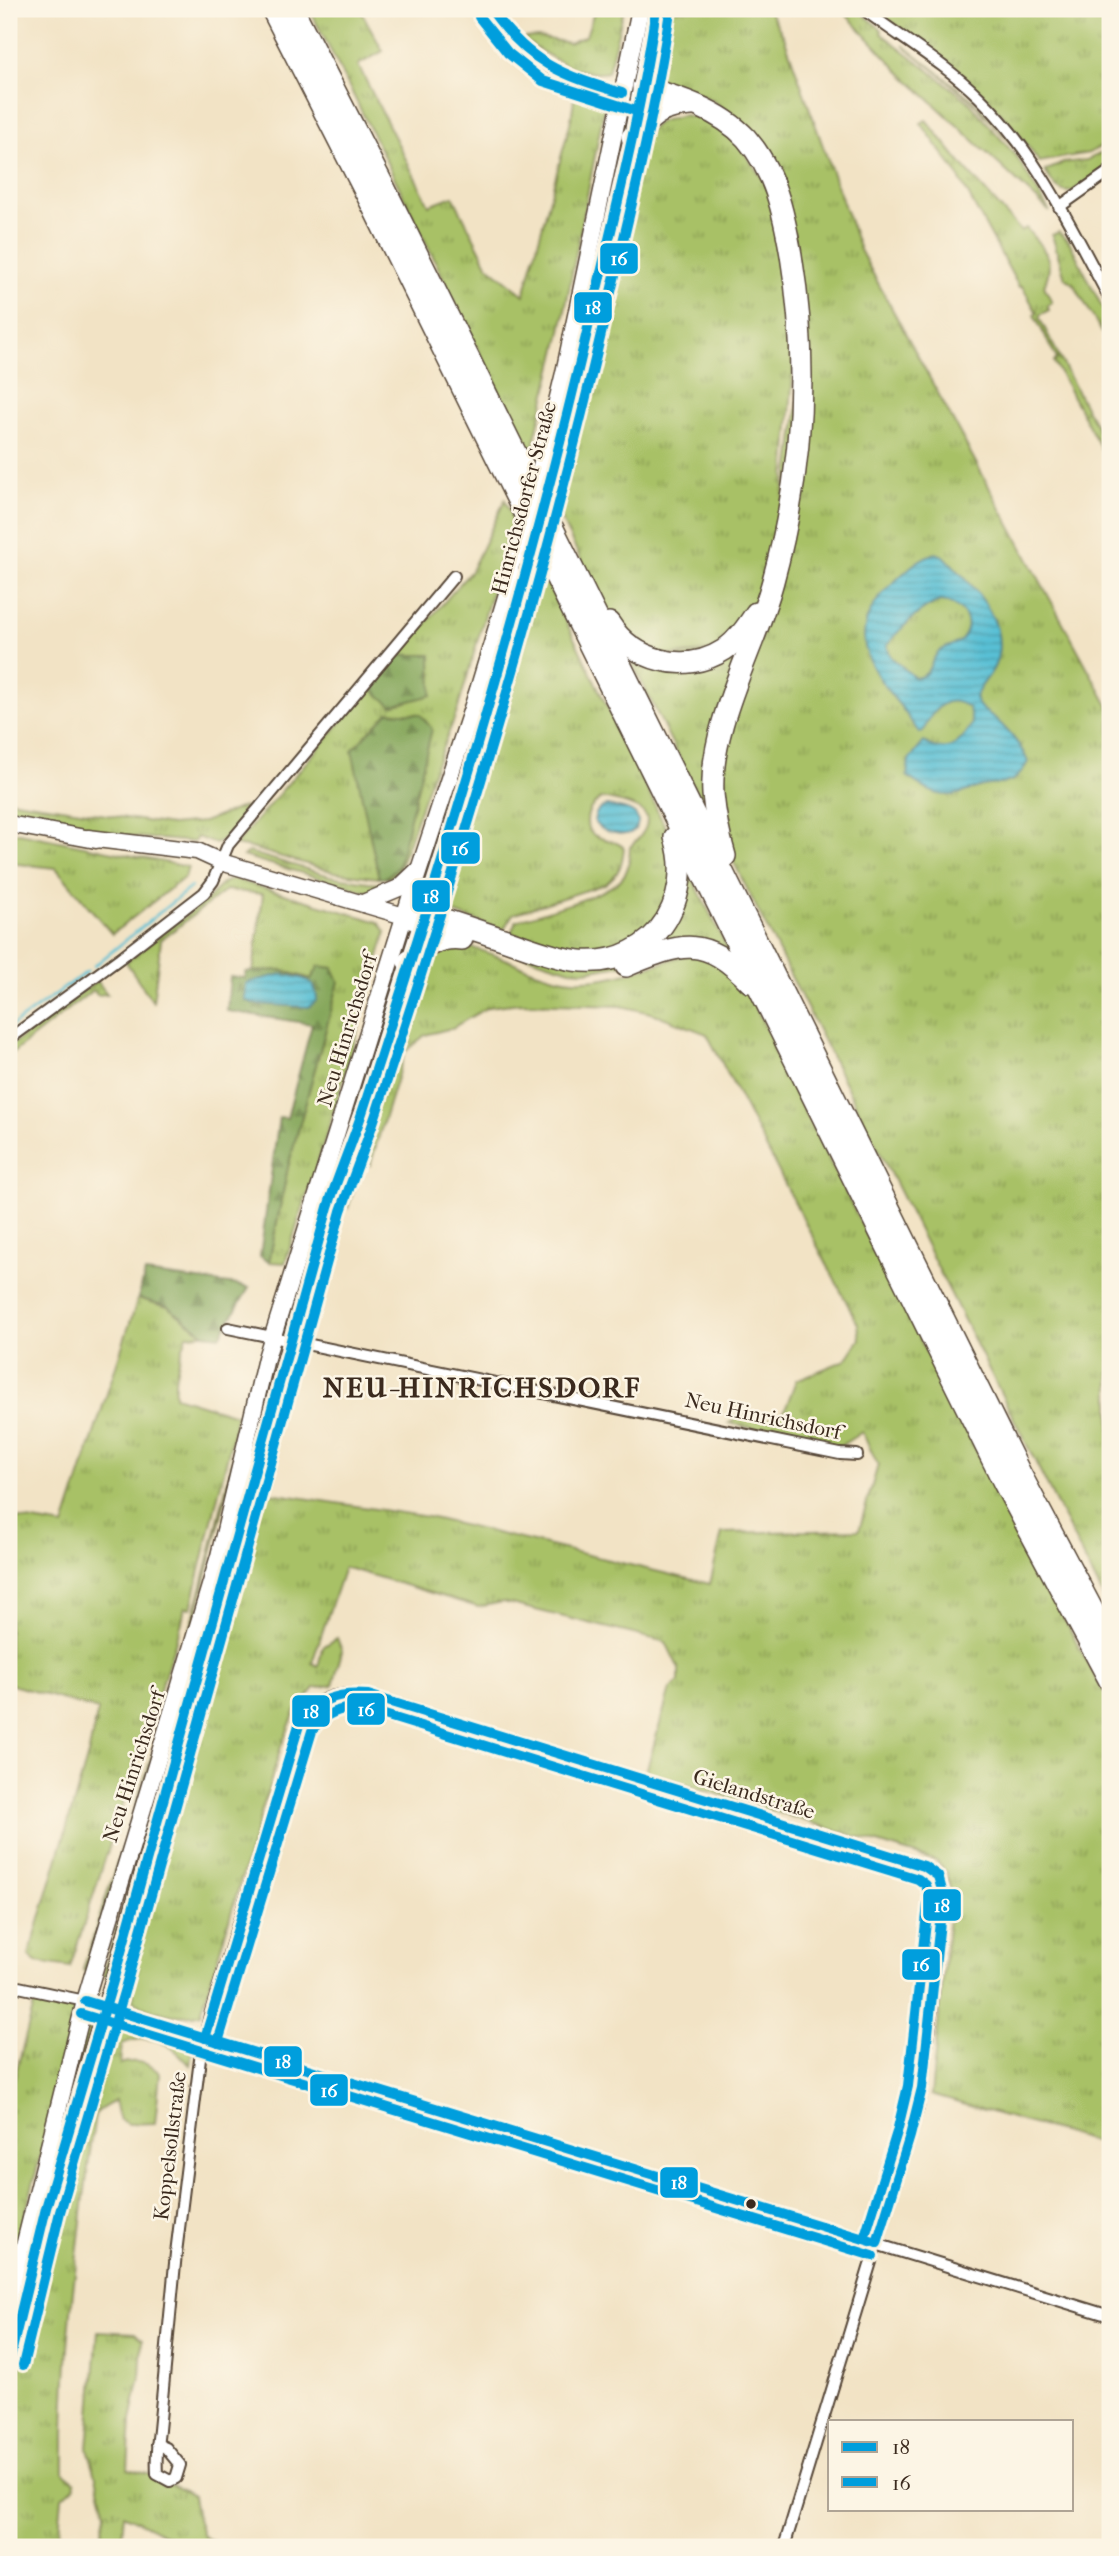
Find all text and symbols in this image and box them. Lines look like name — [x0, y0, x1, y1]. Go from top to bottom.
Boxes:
line badge: 16 — [599, 242, 639, 275]
text: 16 — [611, 248, 628, 270]
line badge: 18 — [573, 291, 613, 324]
text: 18 — [585, 297, 601, 319]
street label: Hinrichsdorfer Straße — [487, 399, 561, 597]
line badge: 16 — [440, 831, 481, 865]
text: 16 — [452, 838, 469, 860]
line badge: 18 — [411, 879, 451, 913]
text: 18 — [423, 886, 439, 908]
street label: Neu Hinrichsdorf — [312, 947, 383, 1109]
district label: NEU-HINRICHSDORF — [323, 1371, 641, 1404]
street label: Neu Hinrichsdorf — [683, 1388, 847, 1445]
street label: Neu Hinrichsdorf — [98, 1683, 171, 1845]
line badge: 16 — [346, 1692, 386, 1726]
line badge: 18 — [291, 1694, 331, 1728]
text: 16 — [358, 1699, 375, 1721]
text: 18 — [303, 1701, 319, 1723]
street label: Gielandstraße — [690, 1764, 818, 1824]
line badge: 18 — [922, 1888, 962, 1922]
text: 18 — [934, 1895, 950, 1917]
line badge: 16 — [901, 1948, 941, 1981]
text: 16 — [913, 1954, 930, 1976]
line badge: 18 — [263, 2045, 303, 2078]
text: 18 — [275, 2051, 291, 2073]
street label: Koppelsollstraße — [149, 2070, 191, 2222]
line badge: 16 — [309, 2073, 349, 2107]
text: 16 — [321, 2080, 338, 2102]
line badge: 18 — [659, 2166, 699, 2199]
text: 18 — [671, 2172, 687, 2194]
unlabelled marker — [744, 2197, 758, 2211]
legend — [828, 2420, 1074, 2510]
text: 18 — [892, 2435, 910, 2459]
text: 16 — [892, 2471, 911, 2495]

